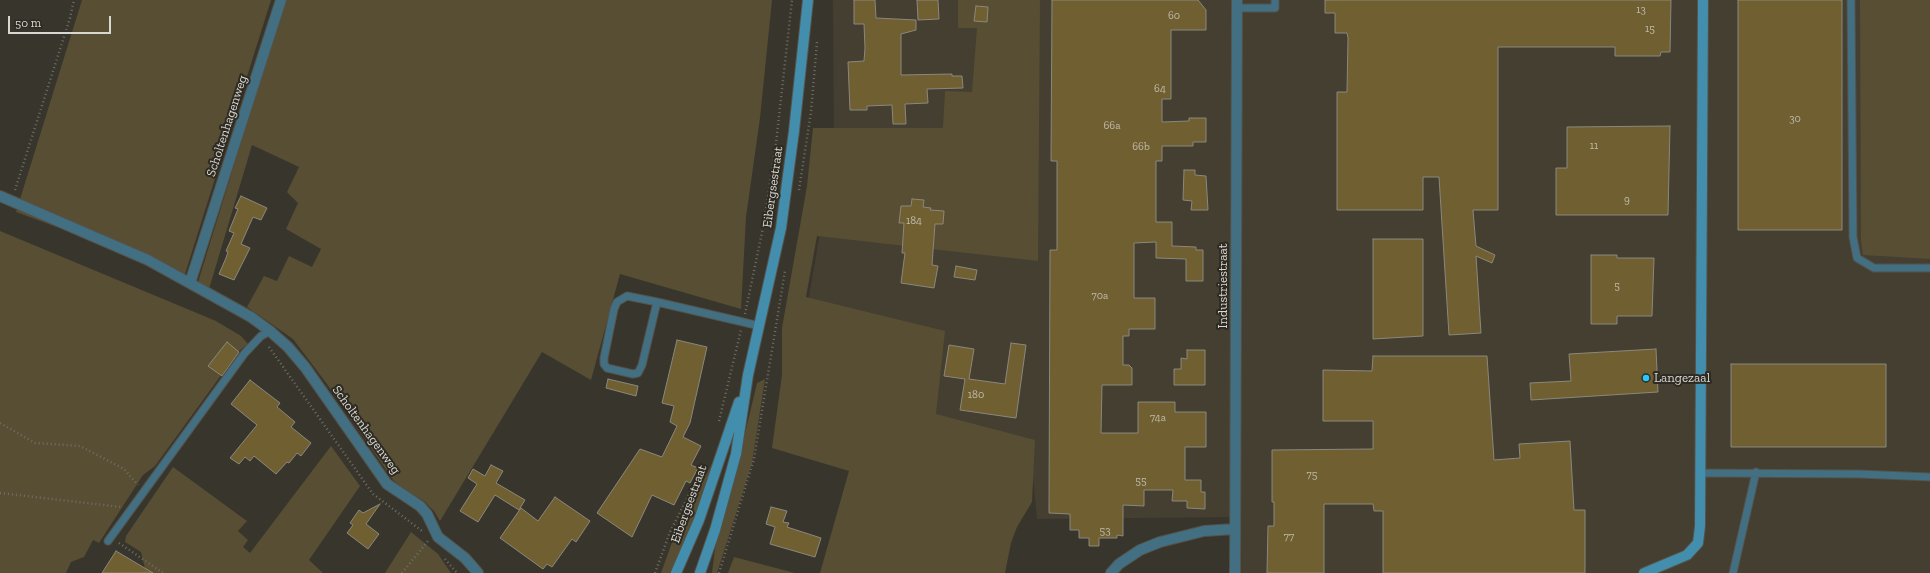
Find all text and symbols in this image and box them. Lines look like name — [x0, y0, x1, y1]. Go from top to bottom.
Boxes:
house number: 13 — [1636, 3, 1646, 17]
scale bar — [10, 8, 113, 34]
house number: 60 — [1168, 9, 1180, 23]
text: 50 m — [15, 16, 41, 30]
house number: 15 — [1645, 22, 1655, 36]
street label: Scholtenhagenweg — [203, 73, 251, 179]
house number: 64 — [1154, 82, 1166, 96]
house number: 30 — [1789, 112, 1801, 126]
house number: 66a — [1104, 119, 1120, 133]
house number: 11 — [1590, 139, 1598, 153]
house number: 66b — [1132, 140, 1150, 154]
street label: Eibergsestraat — [760, 145, 786, 229]
house number: 9 — [1624, 193, 1630, 207]
house number: 184 — [906, 214, 922, 228]
street label: Industriestraat — [1215, 243, 1231, 329]
house number: 5 — [1614, 279, 1620, 293]
house number: 70a — [1092, 289, 1108, 303]
place label: Langezaal — [1654, 370, 1710, 386]
marker: Langezaal — [1641, 373, 1651, 383]
street label: Scholtenhagenweg — [329, 383, 403, 477]
house number: 180 — [968, 388, 984, 402]
house number: 74a — [1150, 411, 1166, 425]
street label: Eibergsestraat — [668, 463, 710, 545]
house number: 75 — [1307, 468, 1317, 482]
house number: 55 — [1135, 474, 1147, 488]
house number: 53 — [1099, 524, 1111, 538]
house number: 77 — [1284, 530, 1294, 544]

